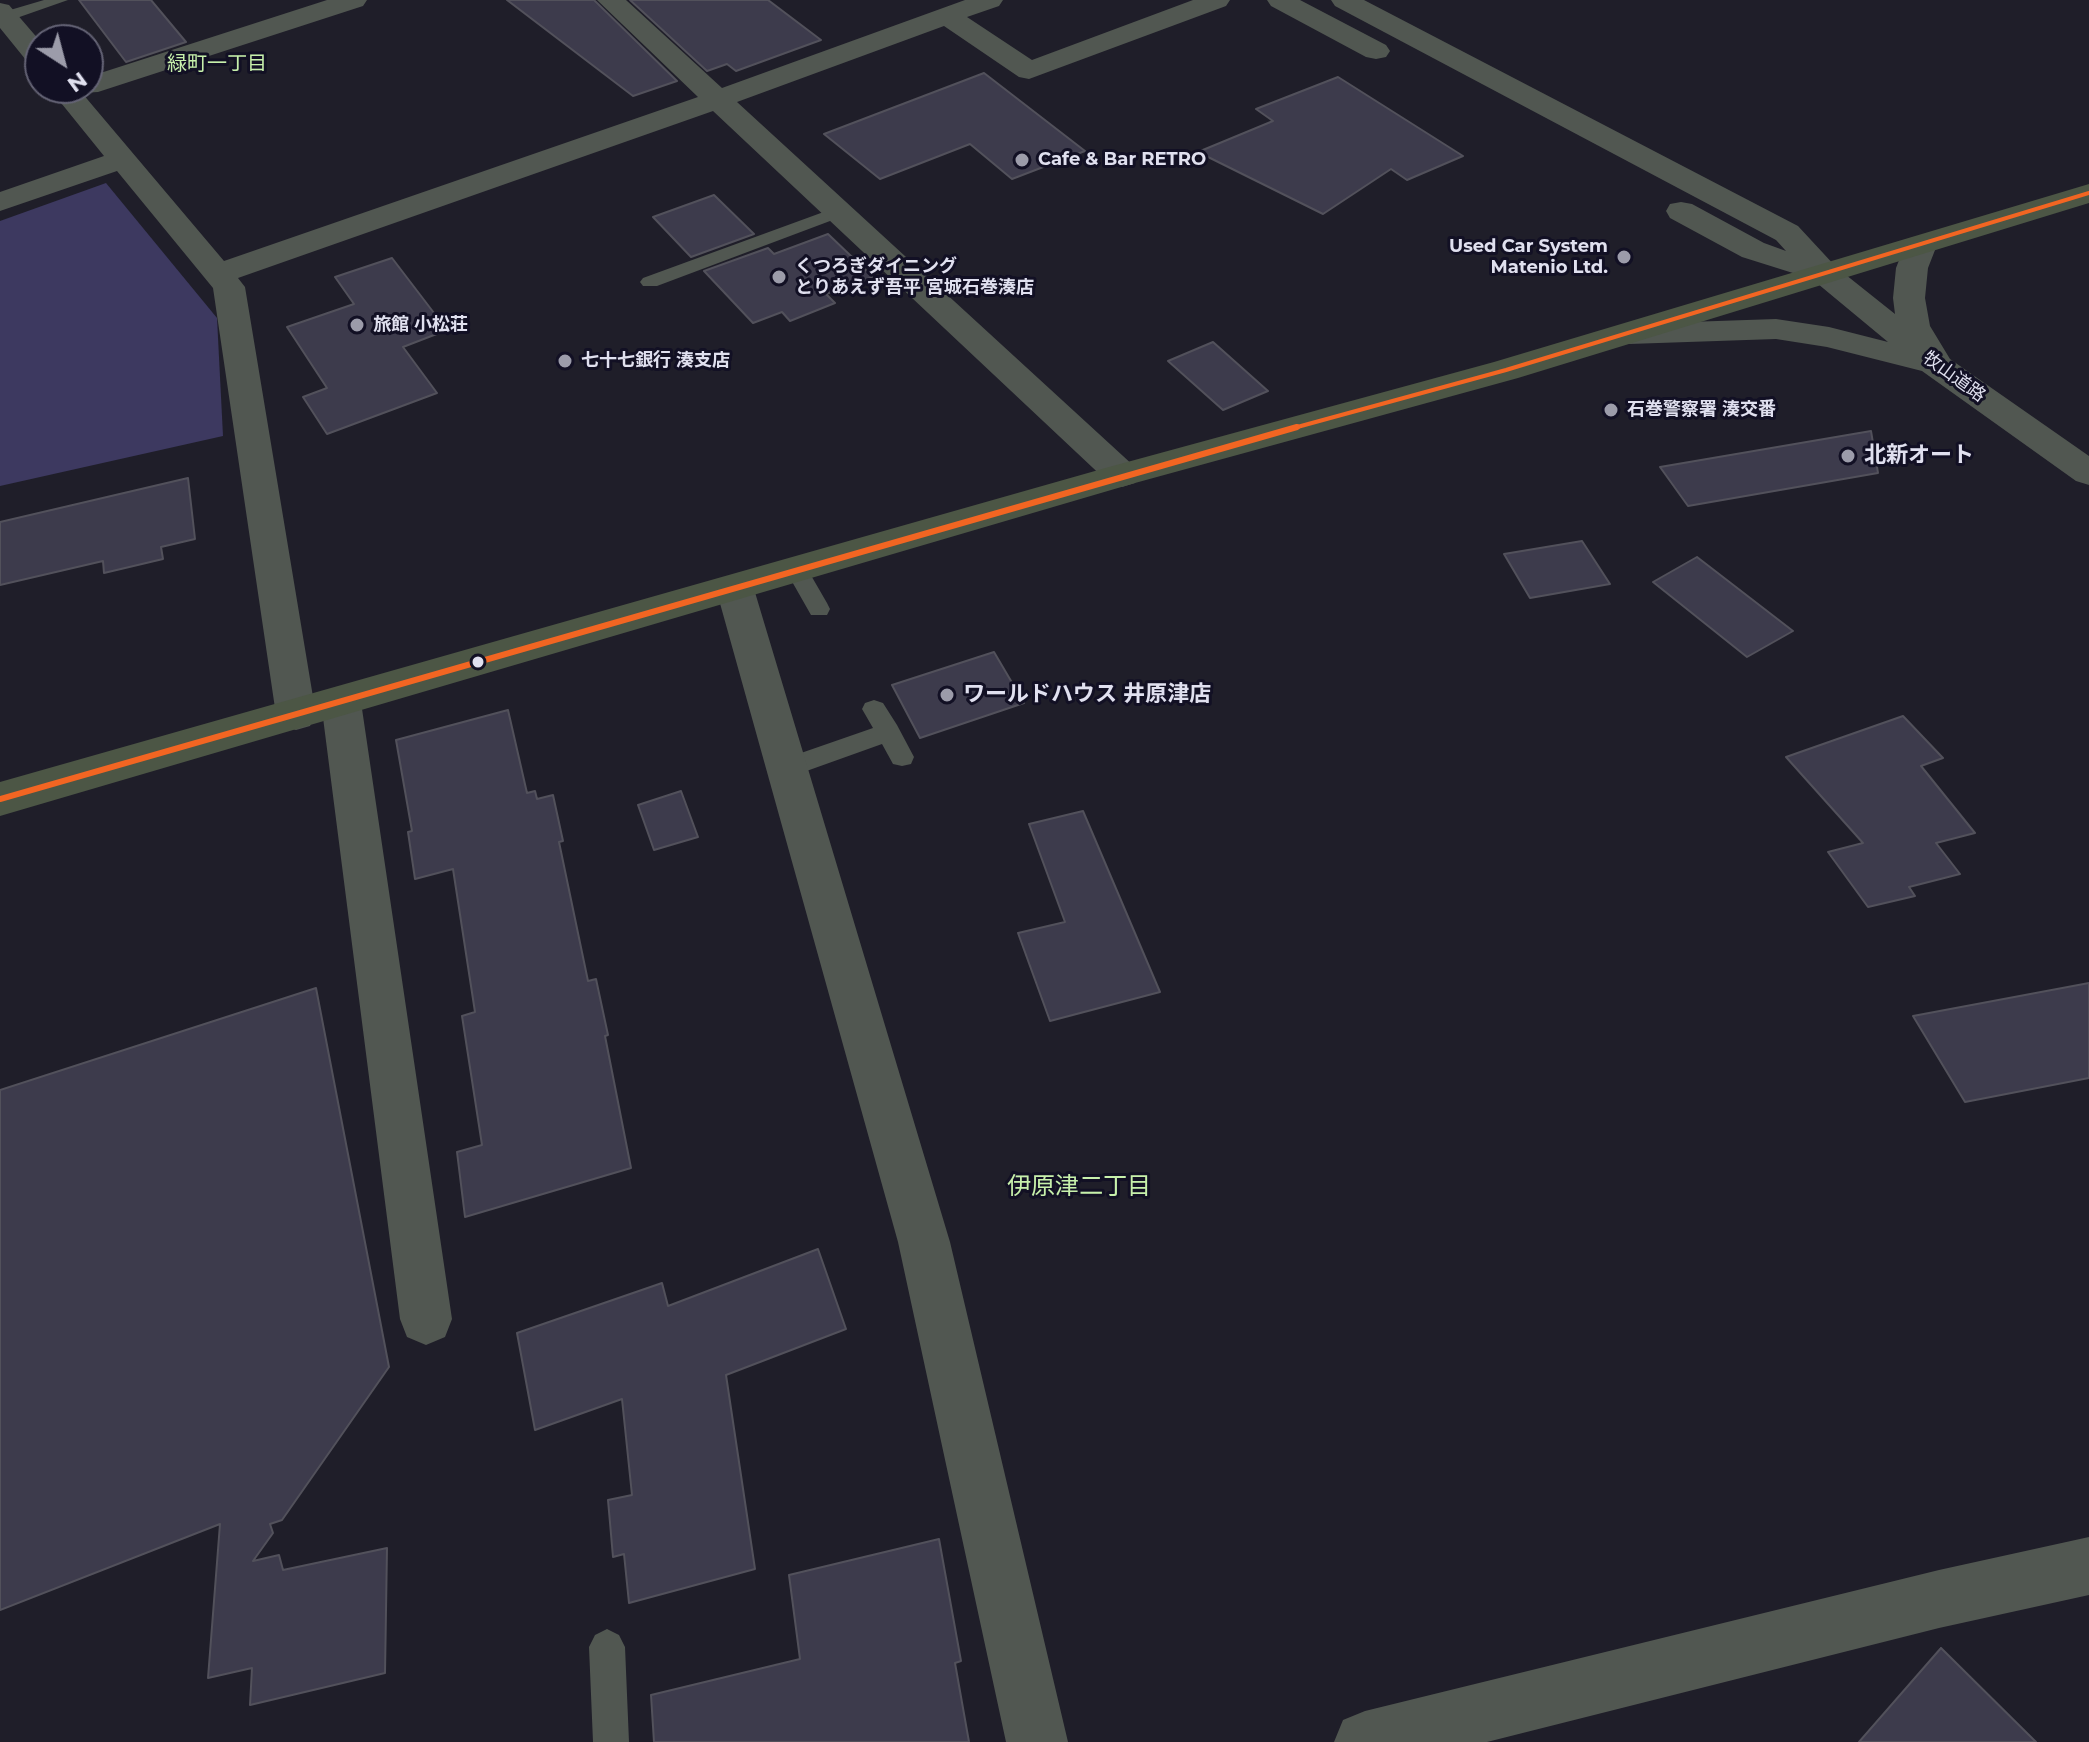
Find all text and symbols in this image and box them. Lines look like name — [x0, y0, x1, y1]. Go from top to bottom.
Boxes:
north arrow — [24, 24, 104, 104]
district label: 緑町一丁目 — [167, 52, 267, 76]
text: N — [62, 66, 92, 98]
place label: Cafe & Bar RETRO — [1038, 149, 1206, 171]
marker: Cafe & Bar RETRO — [1013, 151, 1031, 169]
place label: Used Car System Matenio Ltd. — [1449, 236, 1608, 278]
marker: Used Car System Matenio Ltd. — [1615, 248, 1633, 266]
place label: くつろぎダイニング とりあえず吾平 宮城石巻湊店 — [795, 256, 1034, 298]
marker: くつろぎダイニング とりあえず吾平 宮城石巻湊店 — [770, 268, 788, 286]
place label: 旅館 小松荘 — [373, 314, 468, 336]
marker: 旅館 小松荘 — [348, 316, 366, 334]
street label: 牧山道路 — [1919, 347, 1989, 407]
place label: 七十七銀行 湊支店 — [581, 350, 730, 372]
marker: 七十七銀行 湊支店 — [556, 352, 574, 370]
place label: 石巻警察署 湊交番 — [1627, 399, 1776, 421]
marker: 石巻警察署 湊交番 — [1602, 401, 1620, 419]
place label: 北新オート — [1864, 443, 1974, 469]
marker: 北新オート — [1839, 447, 1857, 465]
unlabelled marker — [470, 654, 486, 670]
place label: ワールドハウス 井原津店 — [963, 682, 1211, 708]
marker: ワールドハウス 井原津店 — [938, 686, 956, 704]
district label: 伊原津二丁目 — [1007, 1173, 1151, 1201]

